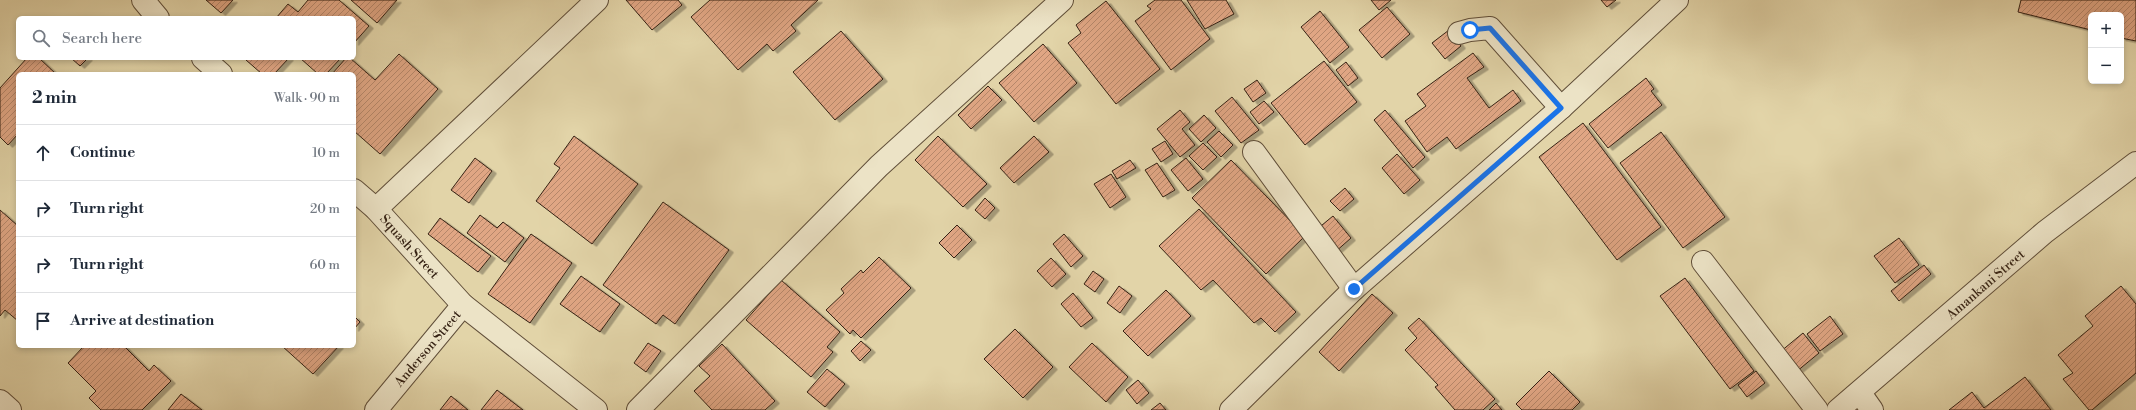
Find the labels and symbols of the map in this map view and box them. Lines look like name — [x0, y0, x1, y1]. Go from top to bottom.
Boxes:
route start — [1461, 21, 1479, 39]
street label: Squash Street — [376, 211, 443, 282]
street label: Amankani Street — [1943, 246, 2028, 324]
route end — [1345, 280, 1363, 298]
street label: Anderson Street — [390, 307, 465, 391]

